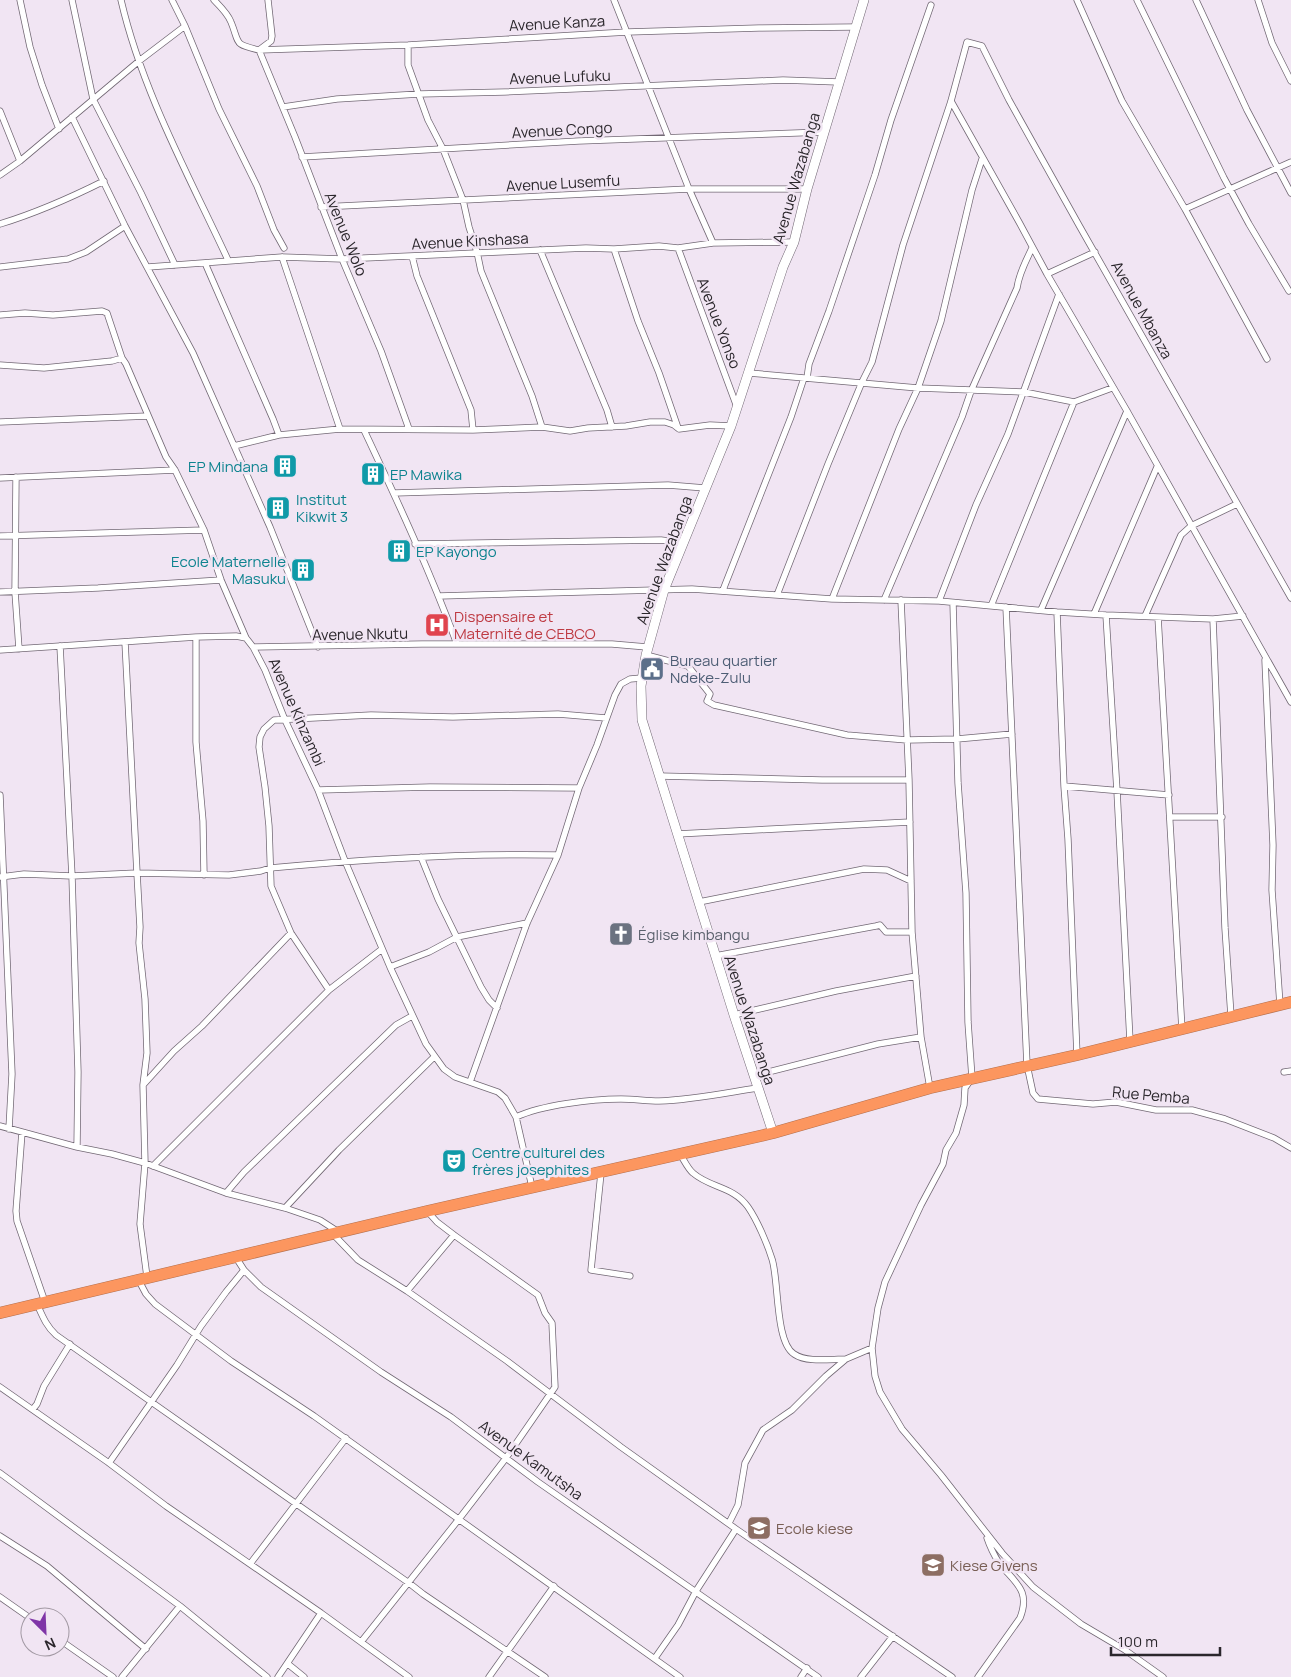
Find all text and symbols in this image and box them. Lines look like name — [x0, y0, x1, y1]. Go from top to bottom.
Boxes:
street label: Avenue Kanza — [508, 10, 606, 36]
street label: Avenue Lufuku — [509, 65, 611, 89]
street label: Avenue Wazabanga — [767, 110, 825, 246]
street label: Avenue Congo — [511, 117, 613, 143]
street label: Avenue Lusemfu — [505, 170, 621, 196]
street label: Avenue Wolo — [320, 189, 372, 279]
street label: Avenue Kinshasa — [411, 227, 529, 255]
street label: Avenue Mbanza — [1106, 257, 1178, 363]
street label: Avenue Yonso — [692, 274, 746, 372]
building icon: EP Mindana — [272, 453, 298, 479]
place label: EP Mindana — [188, 456, 268, 477]
building icon: EP Mawika — [360, 461, 386, 487]
place label: EP Mawika — [390, 464, 462, 485]
place label: Institut Kikwit 3 — [296, 489, 348, 527]
street label: Avenue Wazabanga — [631, 493, 697, 627]
building icon: Institut Kikwit 3 — [265, 495, 291, 521]
building icon: EP Kayongo — [386, 538, 412, 564]
place label: EP Kayongo — [416, 541, 497, 562]
place label: Ecole Maternelle Masuku — [171, 551, 286, 589]
building icon: Ecole Maternelle Masuku — [290, 557, 316, 583]
place label: Dispensaire et Maternité de CEBCO — [454, 606, 596, 644]
hospital icon: Dispensaire et Maternité de CEBCO — [424, 612, 450, 638]
street label: Avenue Nkutu — [312, 623, 408, 645]
place label: Bureau quartier Ndeke-Zulu — [670, 650, 778, 688]
street label: Avenue Kinzambi — [264, 654, 330, 770]
public building icon: Bureau quartier Ndeke-Zulu — [639, 656, 665, 682]
church icon: Église kimbangu — [608, 921, 634, 947]
place label: Église kimbangu — [638, 924, 750, 945]
street label: Avenue Wazabanga — [719, 952, 781, 1088]
street label: Rue Pemba — [1111, 1081, 1191, 1109]
place label: Centre culturel des frères josephites — [472, 1142, 605, 1180]
theatre icon: Centre culturel des frères josephites — [441, 1148, 467, 1174]
street label: Avenue Kamutsha — [475, 1415, 587, 1505]
school or university icon: Ecole kiese — [746, 1515, 772, 1541]
place label: Ecole kiese — [776, 1518, 853, 1539]
school or university icon: Kiese Givens — [920, 1552, 946, 1578]
place label: Kiese Givens — [950, 1555, 1038, 1576]
north arrow — [20, 1607, 70, 1657]
scale bar — [1111, 1624, 1220, 1656]
text: 100 m — [1118, 1631, 1158, 1652]
text: N — [42, 1634, 59, 1655]

